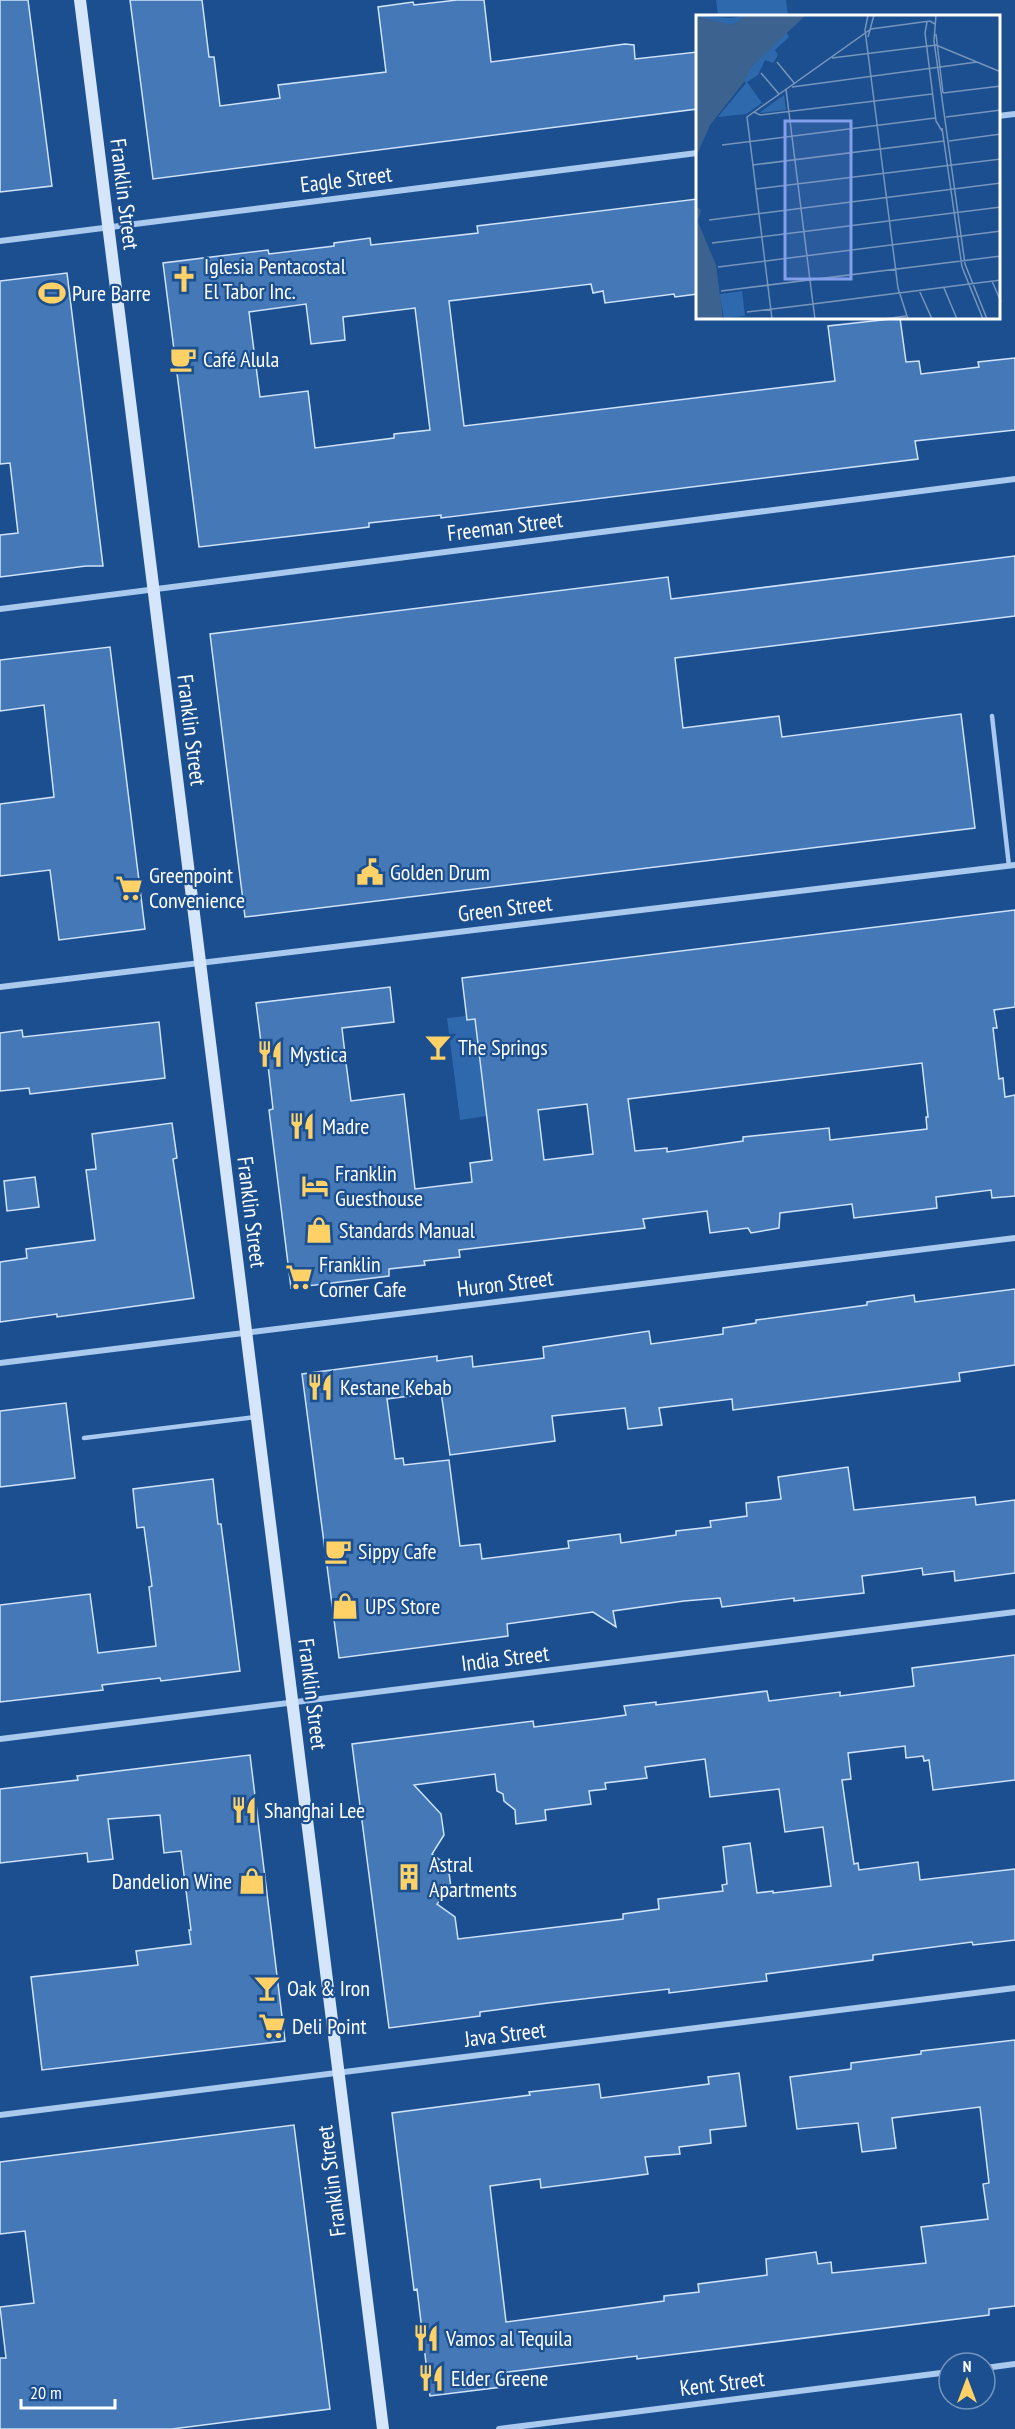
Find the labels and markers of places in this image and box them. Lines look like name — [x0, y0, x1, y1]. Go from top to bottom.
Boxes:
place label: Iglesia Pentacostal El Tabor Inc. — [204, 252, 347, 305]
church icon: Iglesia Pentacostal El Tabor Inc. — [169, 264, 199, 294]
sports icon: Pure Barre — [37, 278, 67, 308]
place label: Pure Barre — [72, 279, 151, 307]
cafe icon: Café Alula — [168, 344, 198, 374]
place label: Café Alula — [203, 345, 279, 373]
public building icon: Golden Drum — [355, 857, 385, 887]
place label: Golden Drum — [390, 858, 490, 886]
place label: Greenpoint Convenience — [149, 861, 245, 914]
supermarket icon: Greenpoint Convenience — [114, 873, 144, 903]
bar icon: The Springs — [423, 1032, 453, 1062]
place label: The Springs — [458, 1033, 548, 1061]
restaurant icon: Mystica — [255, 1039, 285, 1069]
place label: Mystica — [290, 1040, 347, 1068]
restaurant icon: Madre — [287, 1111, 317, 1141]
place label: Madre — [322, 1112, 369, 1140]
place label: Franklin Guesthouse — [335, 1159, 423, 1212]
hotel icon: Franklin Guesthouse — [300, 1171, 330, 1201]
shop icon: Standards Manual — [304, 1215, 334, 1245]
place label: Standards Manual — [339, 1216, 476, 1244]
place label: Franklin Corner Cafe — [319, 1250, 407, 1303]
supermarket icon: Franklin Corner Cafe — [284, 1262, 314, 1292]
restaurant icon: Kestane Kebab — [305, 1372, 335, 1402]
place label: Kestane Kebab — [340, 1373, 452, 1401]
cafe icon: Sippy Cafe — [323, 1536, 353, 1566]
place label: Sippy Cafe — [358, 1537, 437, 1565]
shop icon: UPS Store — [330, 1591, 360, 1621]
place label: UPS Store — [365, 1592, 440, 1620]
restaurant icon: Shanghai Lee — [229, 1795, 259, 1825]
place label: Shanghai Lee — [264, 1796, 365, 1824]
place label: Astral Apartments — [429, 1850, 517, 1903]
building icon: Astral Apartments — [394, 1862, 424, 1892]
shop icon: Dandelion Wine — [237, 1866, 267, 1896]
place label: Dandelion Wine — [112, 1867, 232, 1895]
bar icon: Oak & Iron — [252, 1973, 282, 2003]
place label: Oak & Iron — [287, 1974, 370, 2002]
supermarket icon: Deli Point — [257, 2011, 287, 2041]
place label: Deli Point — [292, 2012, 366, 2040]
restaurant icon: Vamos al Tequila — [411, 2323, 441, 2353]
place label: Vamos al Tequila — [445, 2324, 572, 2352]
restaurant icon: Elder Greene — [416, 2363, 446, 2393]
place label: Elder Greene — [451, 2364, 548, 2392]

